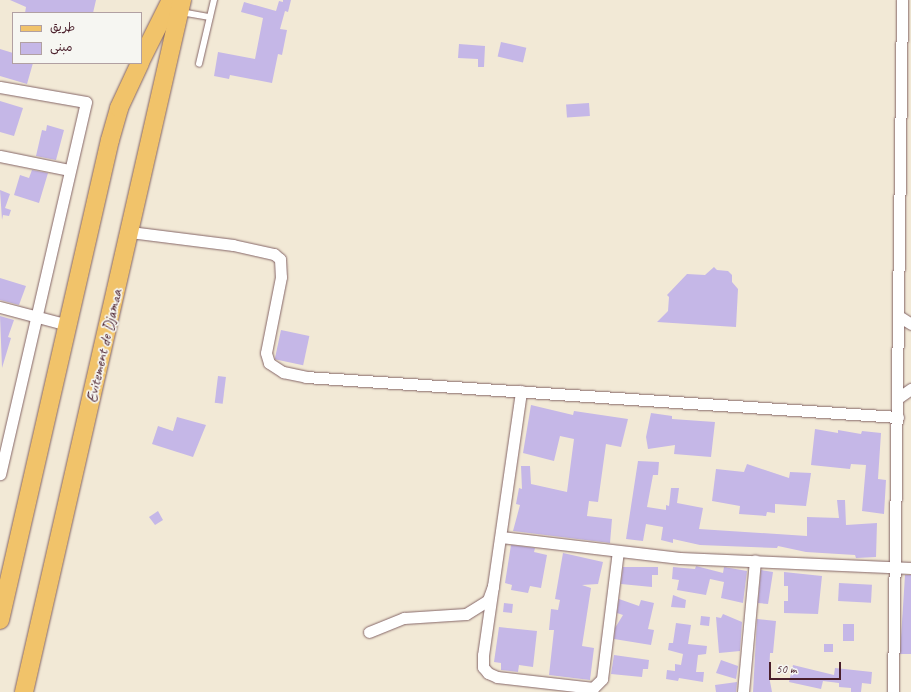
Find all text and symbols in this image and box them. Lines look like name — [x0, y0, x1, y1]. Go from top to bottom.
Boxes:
legend — [12, 12, 142, 64]
text: طريق — [50, 19, 75, 35]
text: مبنى — [50, 39, 73, 55]
street label: Evitement de Djamaa — [82, 288, 126, 404]
scale bar — [771, 654, 843, 680]
text: 50 m — [776, 661, 796, 677]

